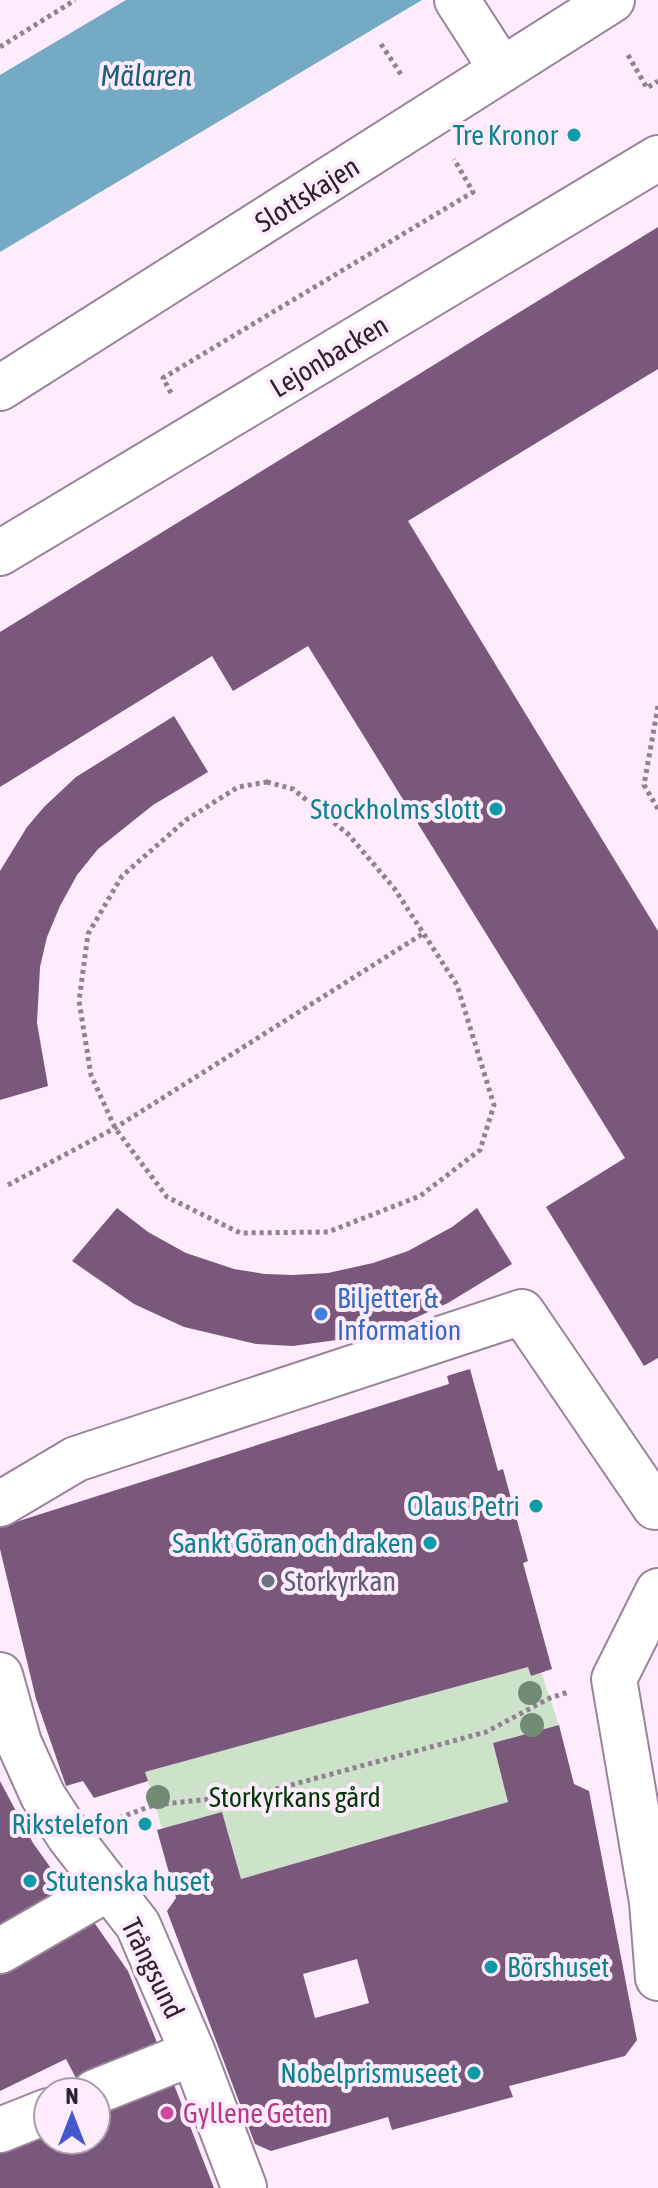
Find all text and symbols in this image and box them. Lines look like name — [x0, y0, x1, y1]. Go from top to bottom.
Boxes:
water label: Mälaren — [100, 58, 192, 92]
place label: Tre Kronor — [452, 119, 559, 151]
marker: Tre Kronor — [565, 126, 583, 144]
street label: Slottskajen — [249, 150, 365, 238]
street label: Lejonbacken — [264, 308, 394, 404]
place label: Stockholms slott — [310, 793, 480, 825]
marker: Stockholms slott — [487, 800, 505, 818]
place label: Biljetter & Information — [337, 1282, 461, 1346]
marker: Biljetter & Information — [312, 1305, 330, 1323]
place label: Olaus Petri — [407, 1490, 520, 1522]
marker: Olaus Petri — [527, 1497, 545, 1515]
place label: Sankt Göran och draken — [172, 1527, 414, 1559]
marker: Sankt Göran och draken — [421, 1534, 439, 1552]
place label: Storkyrkan — [284, 1565, 396, 1597]
marker: Storkyrkan — [259, 1572, 277, 1590]
park label: Storkyrkans gård — [209, 1781, 381, 1813]
place label: Rikstelefon — [12, 1808, 129, 1840]
marker: Rikstelefon — [136, 1815, 154, 1833]
place label: Stutenska huset — [46, 1865, 210, 1897]
marker: Stutenska huset — [21, 1872, 39, 1890]
street label: Trångsund — [115, 1913, 191, 2023]
place label: Börshuset — [507, 1951, 609, 1983]
marker: Börshuset — [482, 1958, 500, 1976]
place label: Nobelprismuseet — [280, 2057, 458, 2089]
marker: Nobelprismuseet — [465, 2064, 483, 2082]
north arrow — [32, 2076, 112, 2156]
text: N — [66, 2083, 78, 2109]
place label: Gyllene Geten — [183, 2097, 328, 2129]
marker: Gyllene Geten — [158, 2104, 176, 2122]

